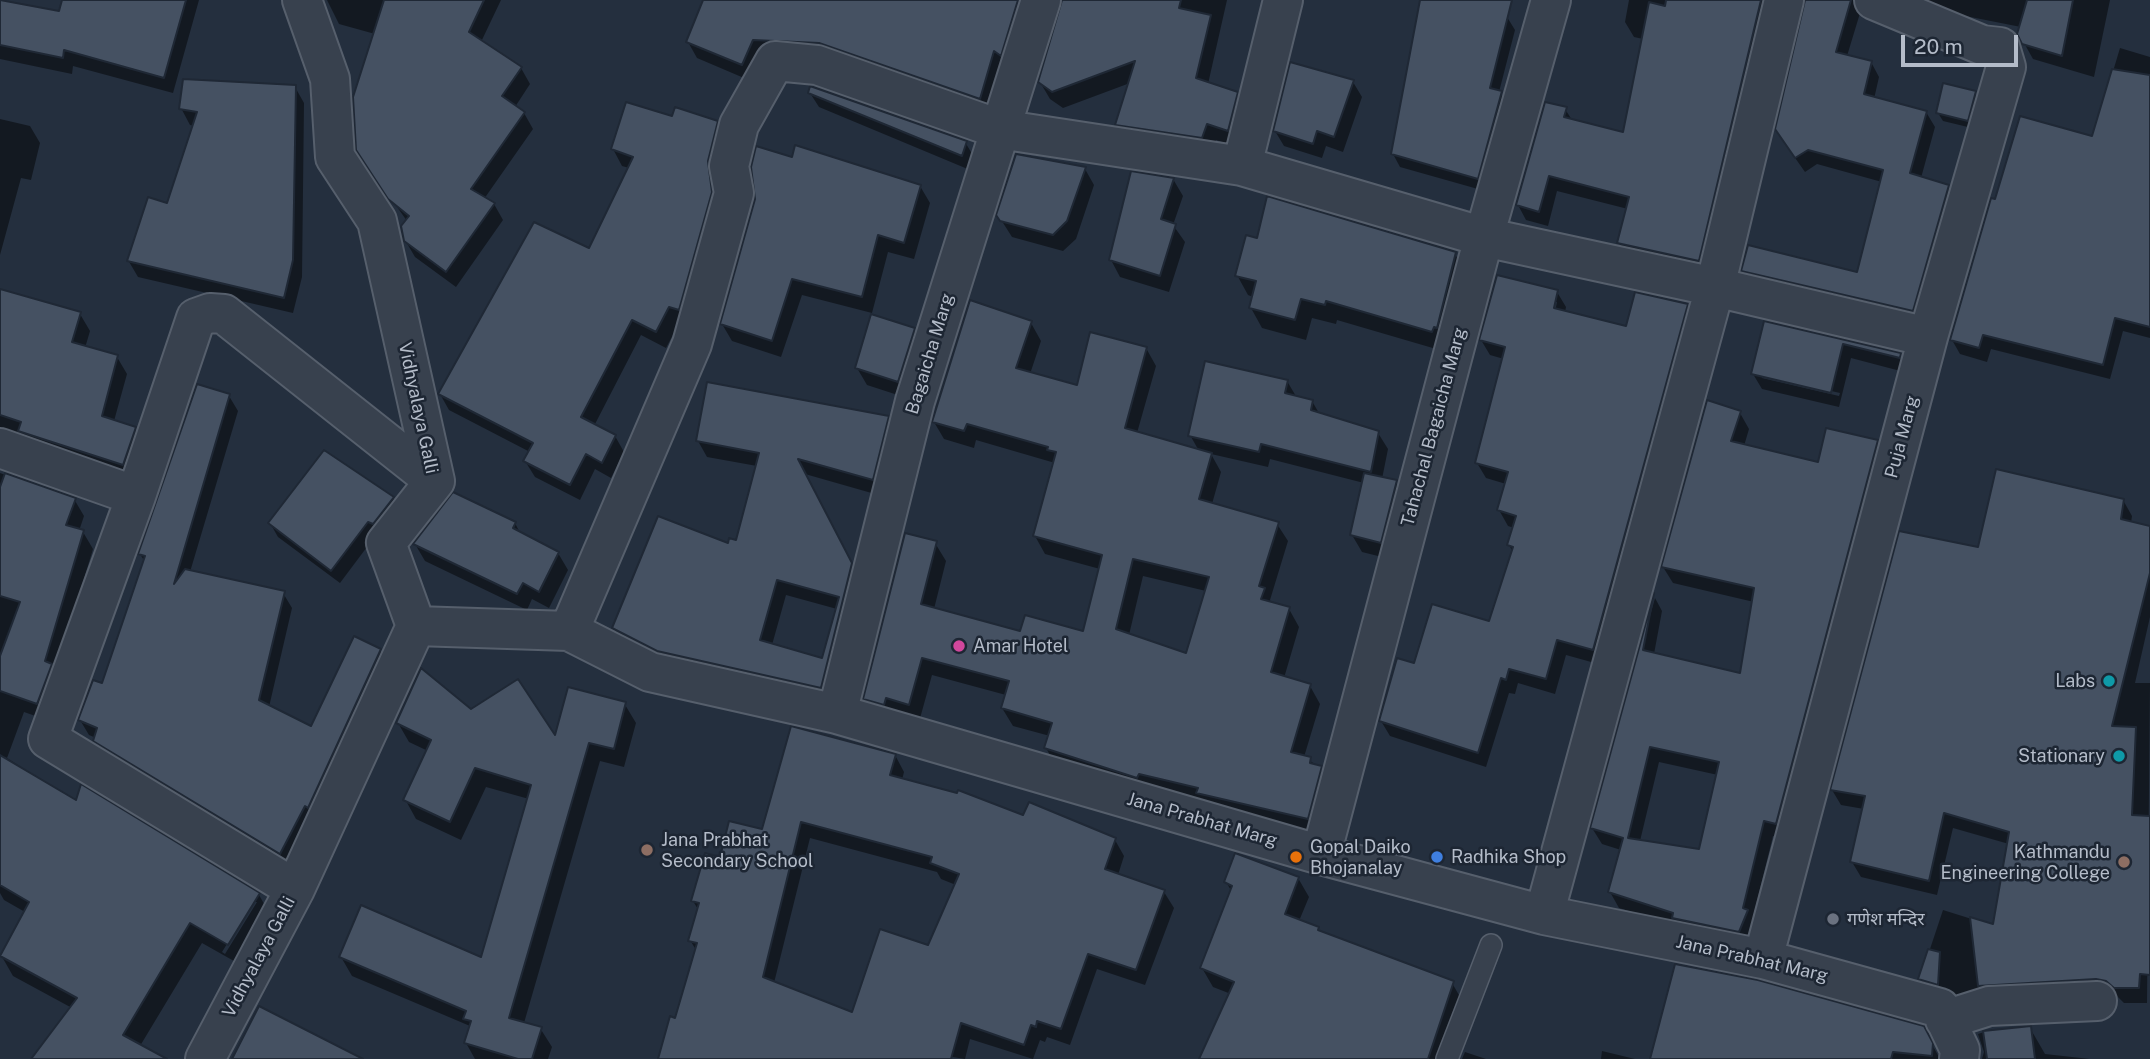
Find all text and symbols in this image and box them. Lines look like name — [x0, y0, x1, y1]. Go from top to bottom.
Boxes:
scale bar — [1905, 21, 2022, 65]
text: 20 m — [1914, 34, 1963, 59]
street label: Bagaicha Marg — [901, 291, 959, 417]
street label: Tahachal Bagaicha Marg — [1397, 325, 1471, 529]
street label: Vidhyalaya Galli — [394, 340, 442, 476]
street label: Puja Marg — [1881, 393, 1923, 481]
place label: Amar Hotel — [973, 635, 1069, 657]
marker: Amar Hotel — [951, 638, 967, 654]
place label: Labs — [2055, 670, 2095, 692]
marker: Labs — [2101, 673, 2117, 689]
place label: Stationary — [2018, 745, 2105, 767]
marker: Stationary — [2111, 748, 2127, 764]
street label: Jana Prabhat Marg — [1124, 788, 1280, 852]
place label: Jana Prabhat Secondary School — [661, 829, 813, 872]
place label: Gopal Daiko Bhojanalay — [1310, 836, 1411, 878]
place label: Kathmandu Engineering College — [1941, 841, 2110, 884]
marker: Jana Prabhat Secondary School — [639, 842, 655, 858]
place label: Radhika Shop — [1451, 846, 1566, 868]
marker: Gopal Daiko Bhojanalay — [1288, 849, 1304, 865]
marker: Radhika Shop — [1429, 849, 1445, 865]
marker: Kathmandu Engineering College — [2116, 854, 2132, 870]
street label: Vidhyalaya Galli — [218, 893, 300, 1021]
place label: गणेश मन्दिर — [1847, 908, 1925, 930]
marker: गणेश मन्दिर — [1825, 911, 1841, 927]
street label: Jana Prabhat Marg — [1674, 931, 1830, 987]

